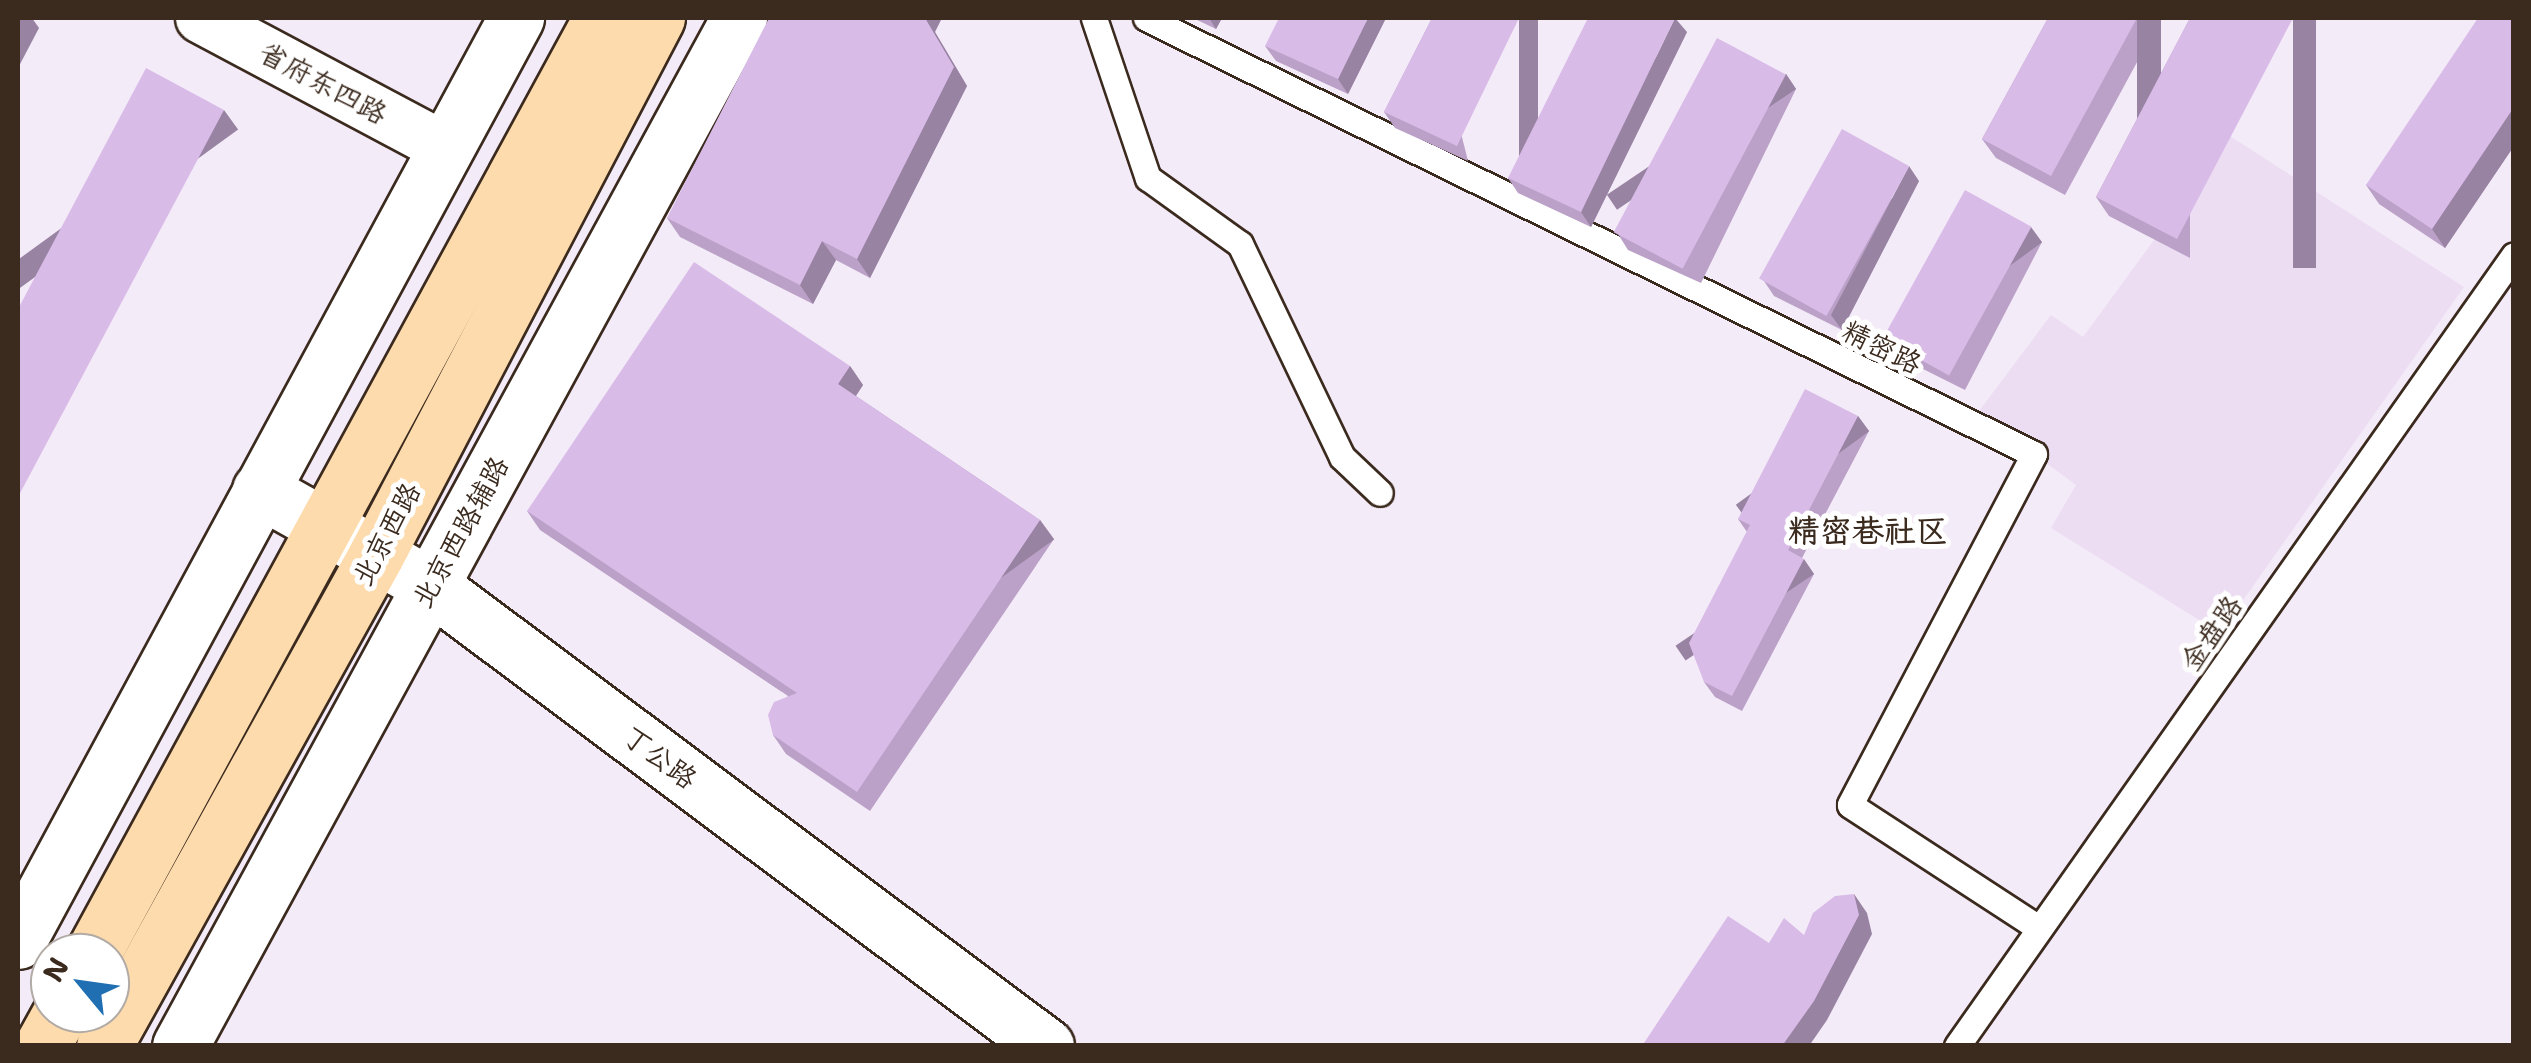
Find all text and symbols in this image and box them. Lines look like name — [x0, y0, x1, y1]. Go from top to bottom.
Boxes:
street label: 省府东四路 — [253, 35, 393, 131]
street label: 精密路 — [1837, 313, 1927, 381]
street label: 北京西路辅路 — [405, 450, 515, 614]
street label: 北京西路 — [345, 477, 427, 591]
district label: 精密巷社区 — [1788, 512, 1948, 550]
street label: 金盘路 — [2173, 589, 2249, 677]
street label: 丁公路 — [616, 718, 704, 796]
north arrow — [30, 933, 130, 1033]
text: N — [34, 951, 78, 988]

